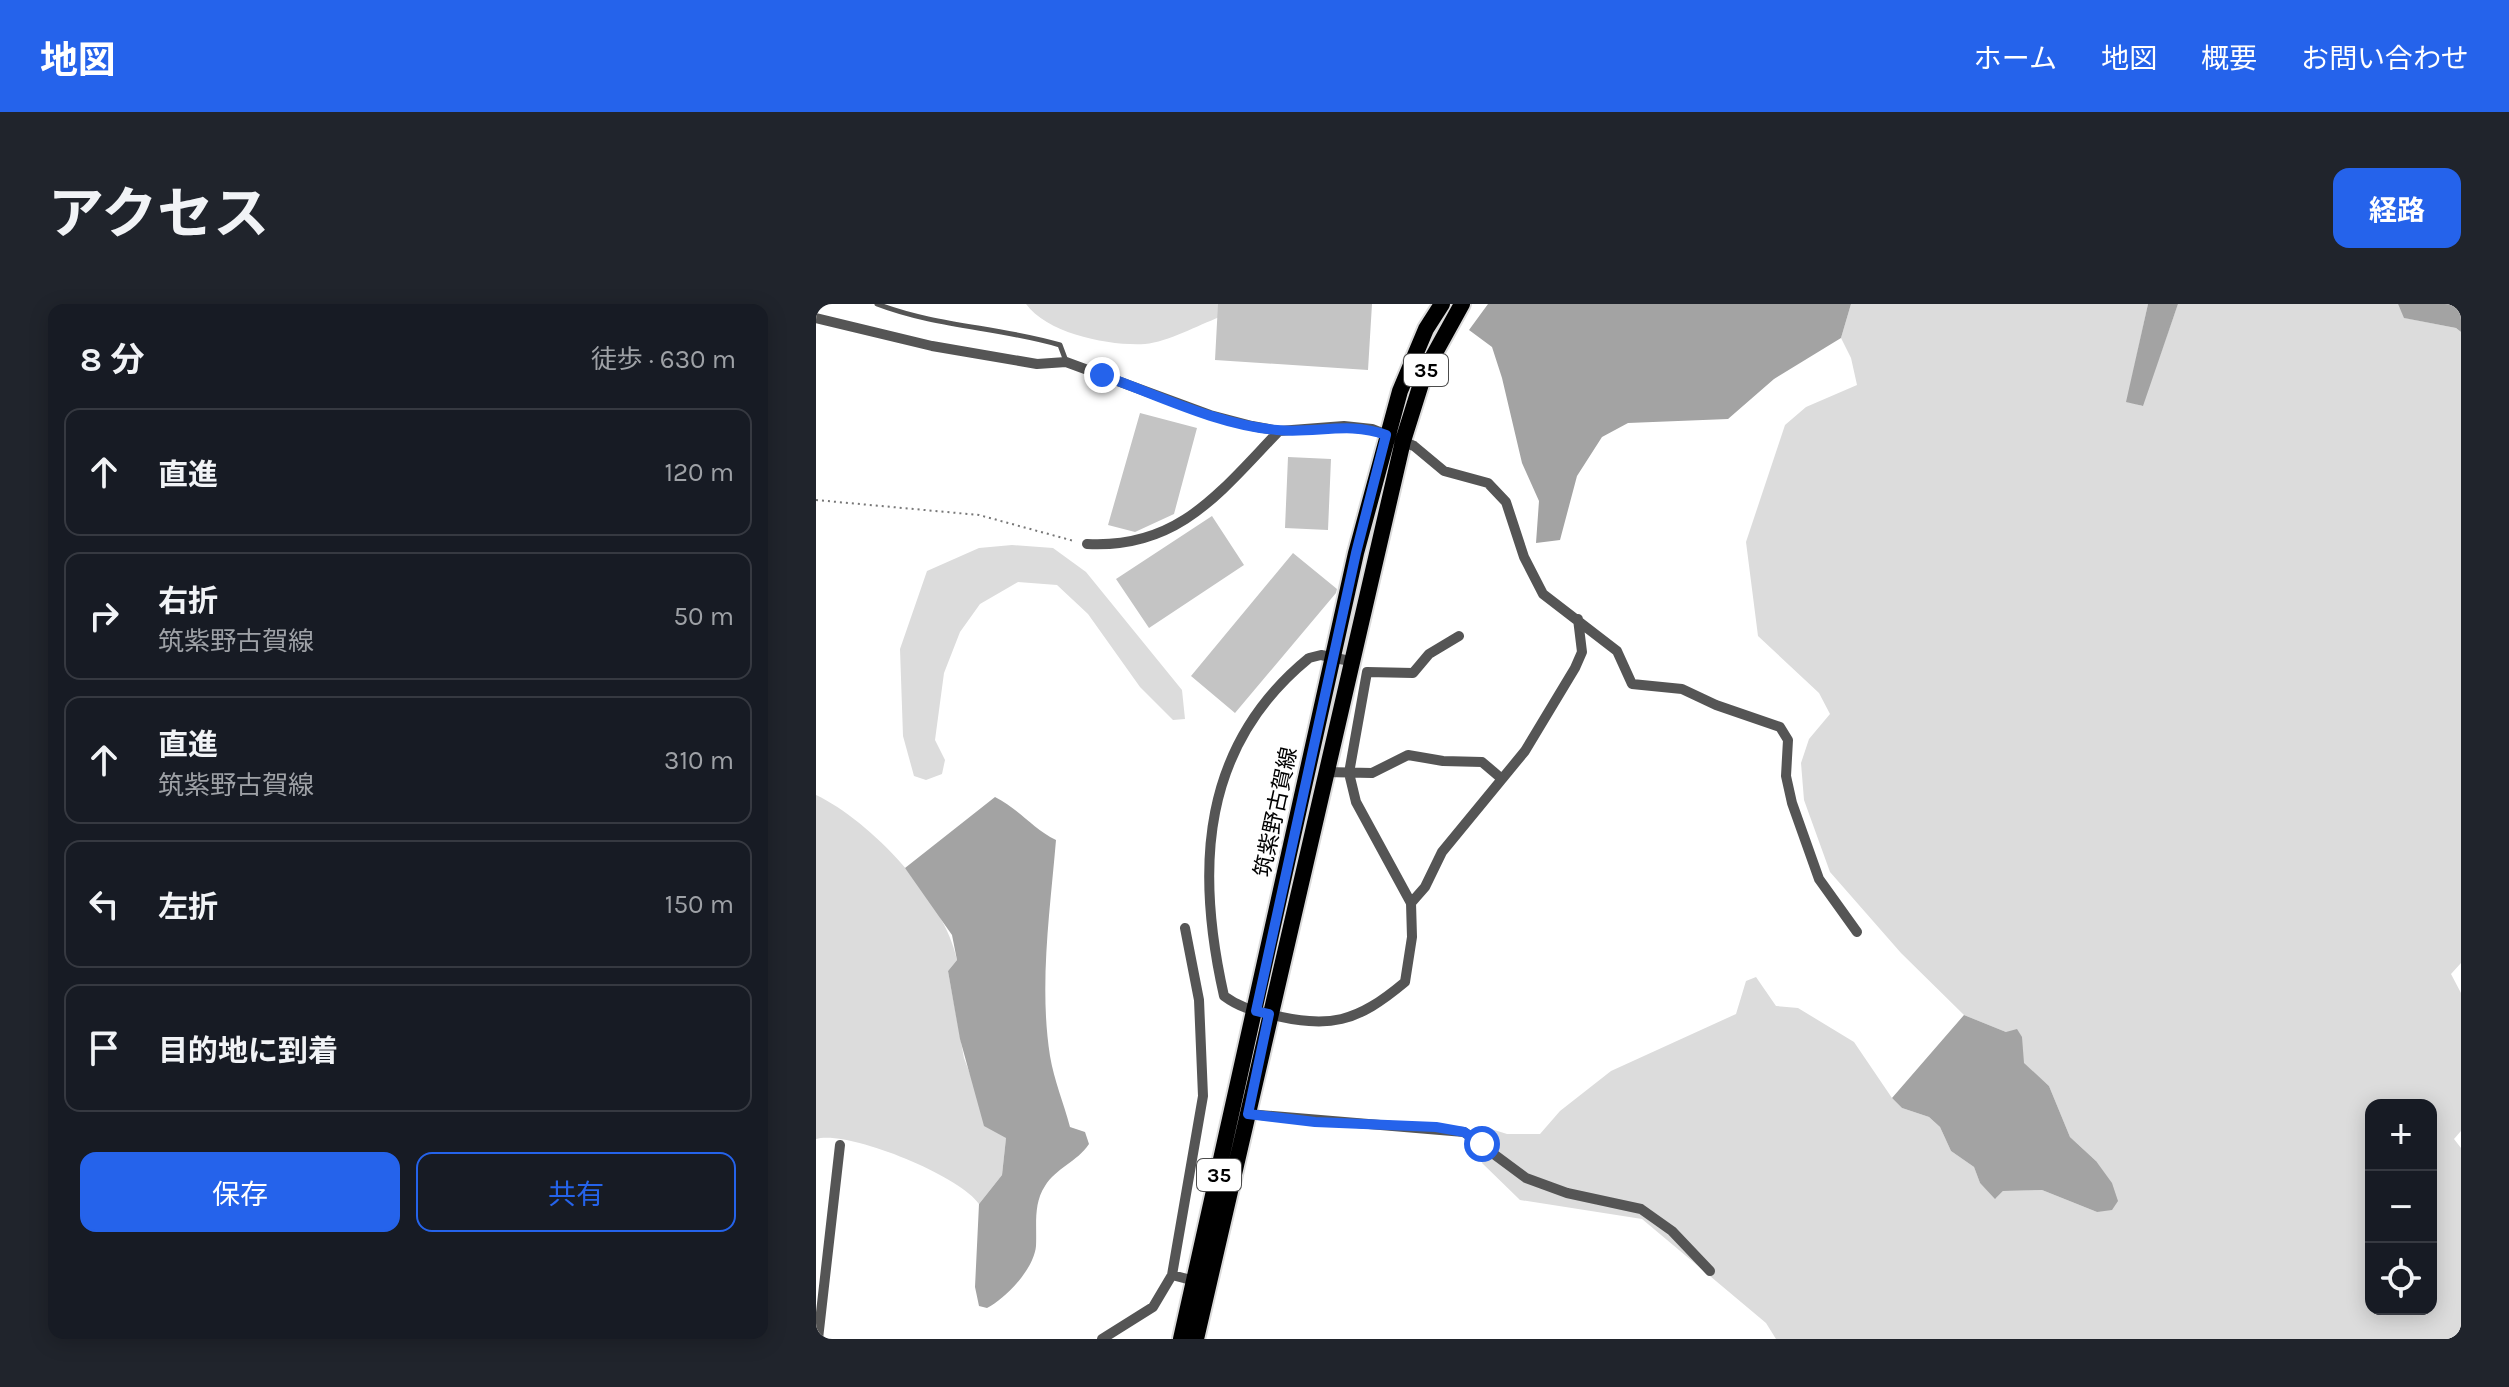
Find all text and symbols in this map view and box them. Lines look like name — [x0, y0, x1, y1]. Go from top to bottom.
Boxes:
text: 地図 — [40, 38, 116, 83]
text: ホーム — [1974, 42, 2057, 75]
text: 地図 — [2101, 42, 2157, 75]
text: 概要 — [2201, 42, 2257, 75]
text: お問い合わせ — [2301, 42, 2469, 75]
button: 経路 — [2333, 168, 2461, 248]
text: アクセス — [48, 182, 269, 247]
text: 8 分 — [80, 340, 145, 380]
text: 徒歩 · 630 m — [591, 344, 736, 375]
road number: 35 — [1404, 354, 1448, 386]
route end — [1084, 357, 1120, 393]
icon: ahead — [82, 450, 126, 494]
text: 直進 — [158, 457, 218, 493]
text: 120 m — [664, 457, 734, 488]
text: 右折 — [158, 583, 218, 619]
icon: right — [82, 594, 126, 638]
text: 50 m — [673, 601, 734, 632]
text: 筑紫野古賀線 — [158, 626, 314, 657]
text: 直進 — [158, 727, 218, 763]
icon: ahead — [82, 738, 126, 782]
text: 310 m — [664, 745, 734, 776]
street label: 筑紫野古賀線 — [1250, 745, 1302, 879]
text: 筑紫野古賀線 — [158, 770, 314, 801]
icon: left — [82, 882, 126, 926]
text: 左折 — [158, 889, 218, 925]
text: 150 m — [665, 889, 734, 920]
icon: arrive — [82, 1026, 126, 1070]
text: 目的地に到着 — [158, 1033, 338, 1069]
map controls — [2365, 1099, 2437, 1315]
button: + — [2365, 1099, 2437, 1171]
route start — [1464, 1126, 1500, 1162]
button: 保存 — [80, 1152, 400, 1232]
button: 共有 — [416, 1152, 736, 1232]
road number: 35 — [1197, 1159, 1241, 1191]
button: − — [2365, 1171, 2437, 1243]
button: locate — [2365, 1243, 2437, 1315]

